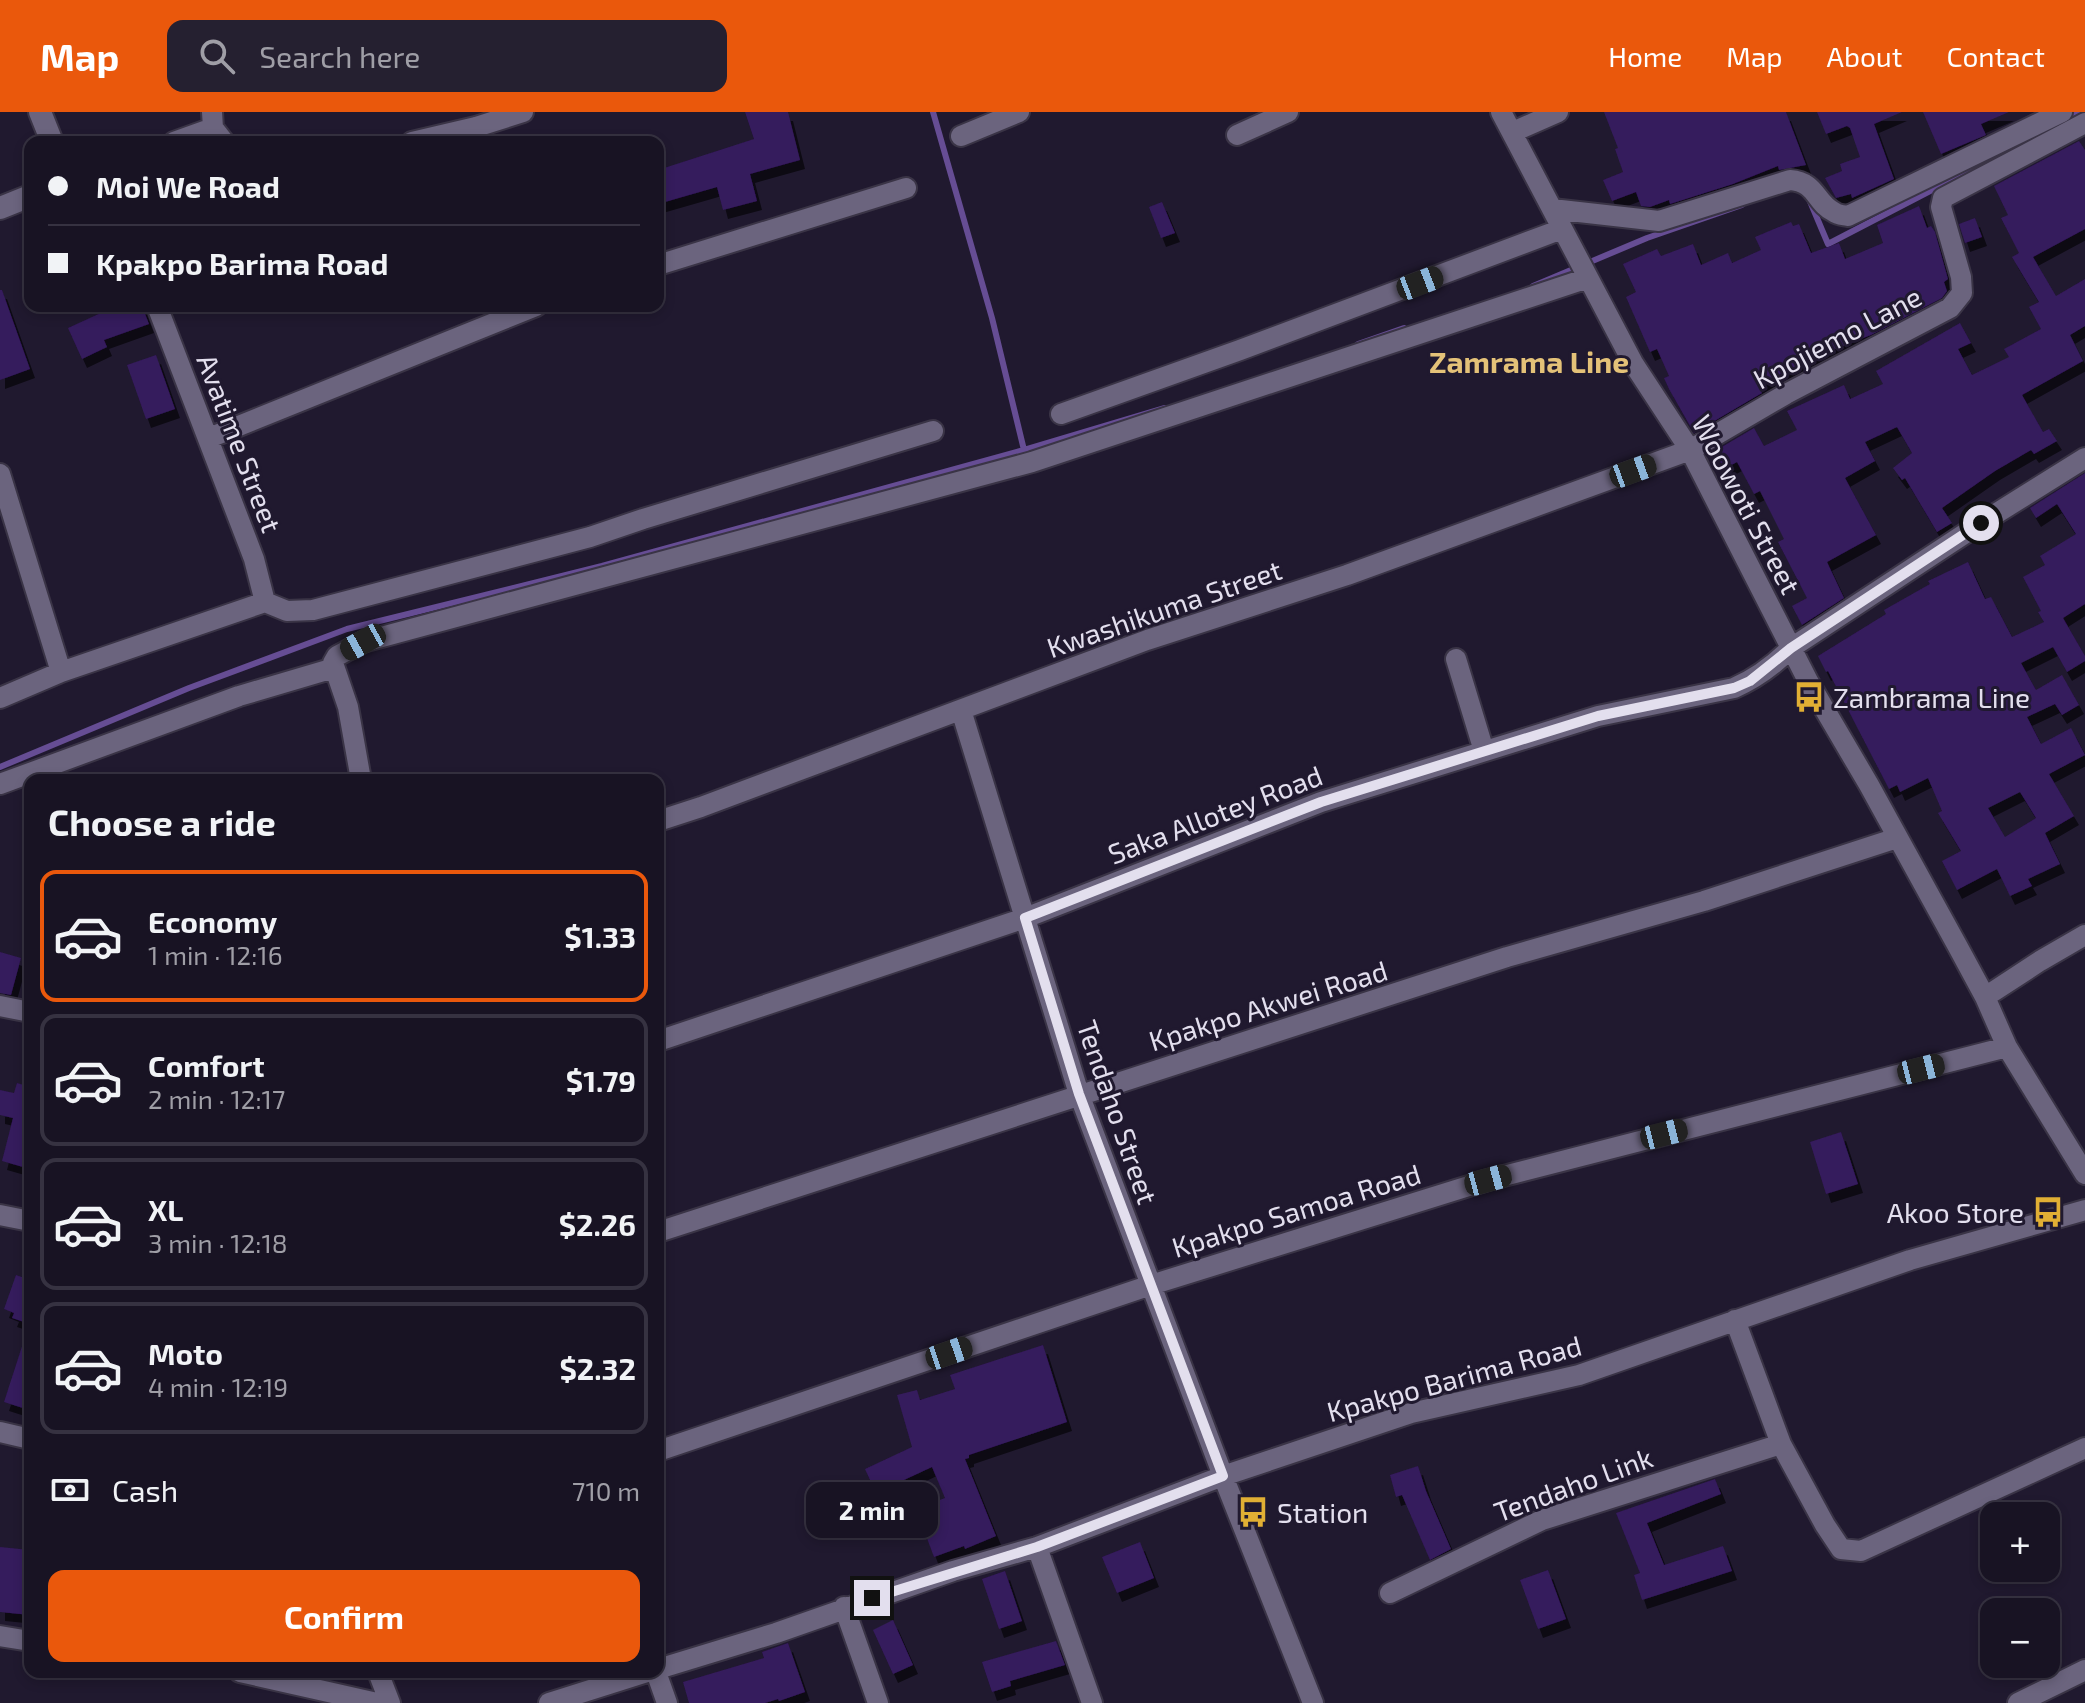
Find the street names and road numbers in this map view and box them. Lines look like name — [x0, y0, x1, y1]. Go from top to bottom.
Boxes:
street label: Kpojiemo Lane — [1747, 278, 1927, 396]
street label: Avatime Street — [190, 349, 290, 537]
street label: Woowoti Street — [1685, 408, 1809, 600]
street label: Kwashikuma Street — [1042, 552, 1286, 664]
street label: Saka Allotey Road — [1103, 757, 1327, 871]
street label: Kpakpo Akwei Road — [1145, 953, 1391, 1057]
street label: Tendaho Street — [1071, 1016, 1165, 1208]
street label: Kpakpo Samoa Road — [1167, 1156, 1425, 1264]
street label: Kpakpo Barima Road — [1323, 1328, 1585, 1428]
street label: Tendaho Link — [1489, 1440, 1657, 1528]

